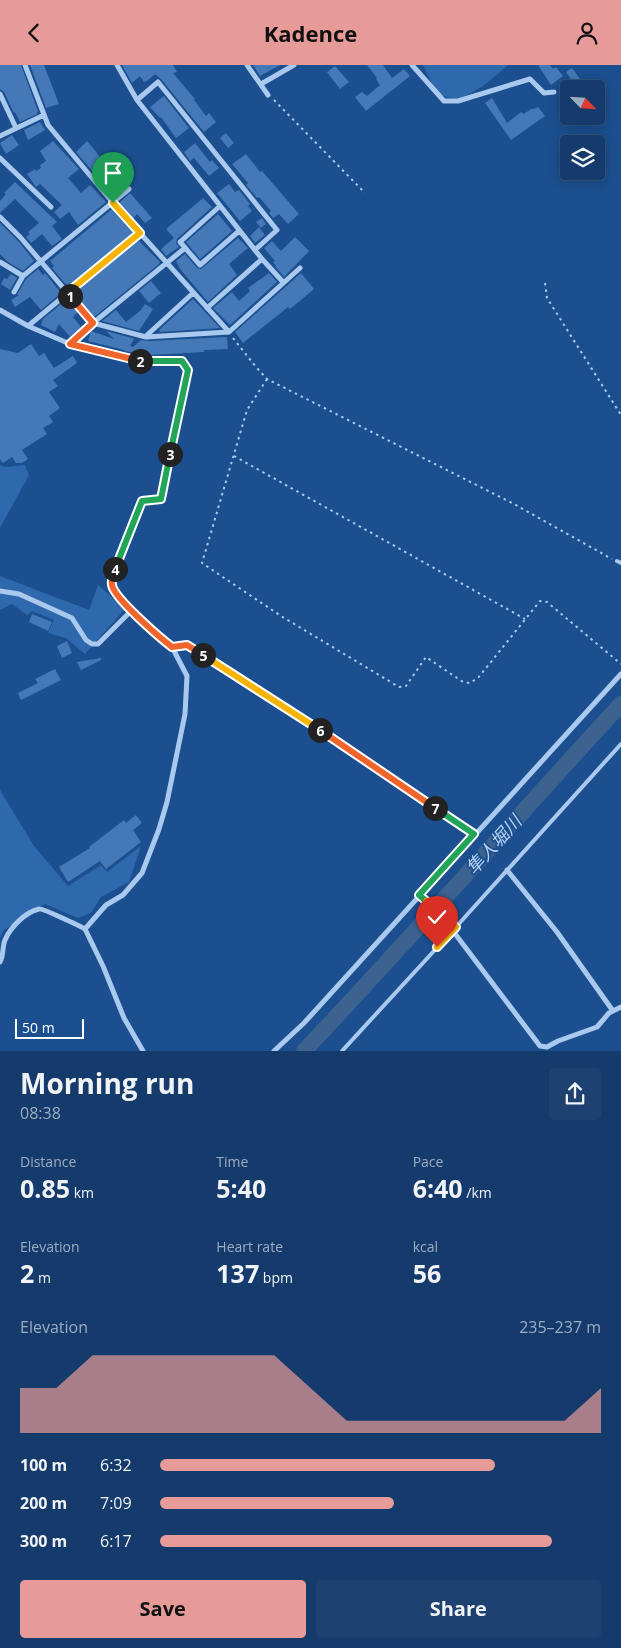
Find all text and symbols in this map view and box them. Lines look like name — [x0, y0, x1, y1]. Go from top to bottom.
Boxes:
text: Kadence — [264, 18, 357, 48]
icon: back — [20, 19, 48, 47]
icon: person — [573, 19, 601, 47]
north arrow — [560, 80, 605, 125]
map controls — [560, 80, 605, 180]
button: layers — [560, 135, 605, 180]
pin — [92, 152, 134, 203]
icon: arrive — [99, 159, 127, 187]
pin: 1 — [58, 283, 82, 309]
text: 1 — [66, 287, 75, 306]
pin: 2 — [128, 349, 152, 373]
text: 2 — [136, 352, 145, 371]
pin: 3 — [158, 441, 182, 467]
text: 3 — [166, 445, 175, 464]
pin: 4 — [102, 557, 128, 581]
text: 4 — [111, 560, 120, 579]
pin: 5 — [190, 643, 216, 667]
text: 5 — [199, 646, 208, 665]
pin: 6 — [308, 717, 332, 743]
text: 6 — [316, 721, 325, 740]
pin: 7 — [422, 795, 448, 821]
text: 7 — [431, 799, 440, 818]
water label: 隼人堀川 — [460, 808, 528, 879]
pin — [416, 896, 458, 947]
icon: check — [423, 903, 451, 931]
scale bar — [15, 1016, 84, 1039]
text: 50 m — [22, 1018, 55, 1037]
text: Morning run — [20, 1064, 194, 1102]
button: share — [549, 1068, 601, 1120]
text: 08:38 — [20, 1102, 61, 1124]
text: Distance — [20, 1152, 76, 1171]
text: Time — [216, 1152, 248, 1171]
text: Pace — [413, 1152, 443, 1171]
text: 0.85 — [20, 1171, 70, 1205]
text: 5:40 — [216, 1171, 266, 1205]
text: 6:40 — [413, 1171, 463, 1205]
text: km — [70, 1183, 94, 1202]
text: /km — [463, 1183, 492, 1202]
text: Elevation — [20, 1237, 79, 1256]
text: Heart rate — [216, 1237, 283, 1256]
text: kcal — [413, 1237, 438, 1256]
text: 2 — [20, 1256, 34, 1290]
text: 137 — [216, 1256, 259, 1290]
text: 56 — [413, 1256, 441, 1290]
text: m — [34, 1268, 51, 1287]
text: bpm — [259, 1268, 293, 1287]
text: Elevation — [20, 1316, 88, 1338]
text: 235–237 m — [519, 1316, 601, 1338]
text: 100 m — [20, 1454, 67, 1476]
text: 6:32 — [100, 1454, 132, 1476]
text: 200 m — [20, 1492, 67, 1514]
text: 7:09 — [100, 1492, 132, 1514]
text: 300 m — [20, 1530, 67, 1552]
text: 6:17 — [100, 1530, 132, 1552]
button: Save — [20, 1580, 306, 1638]
button: Share — [316, 1580, 601, 1638]

